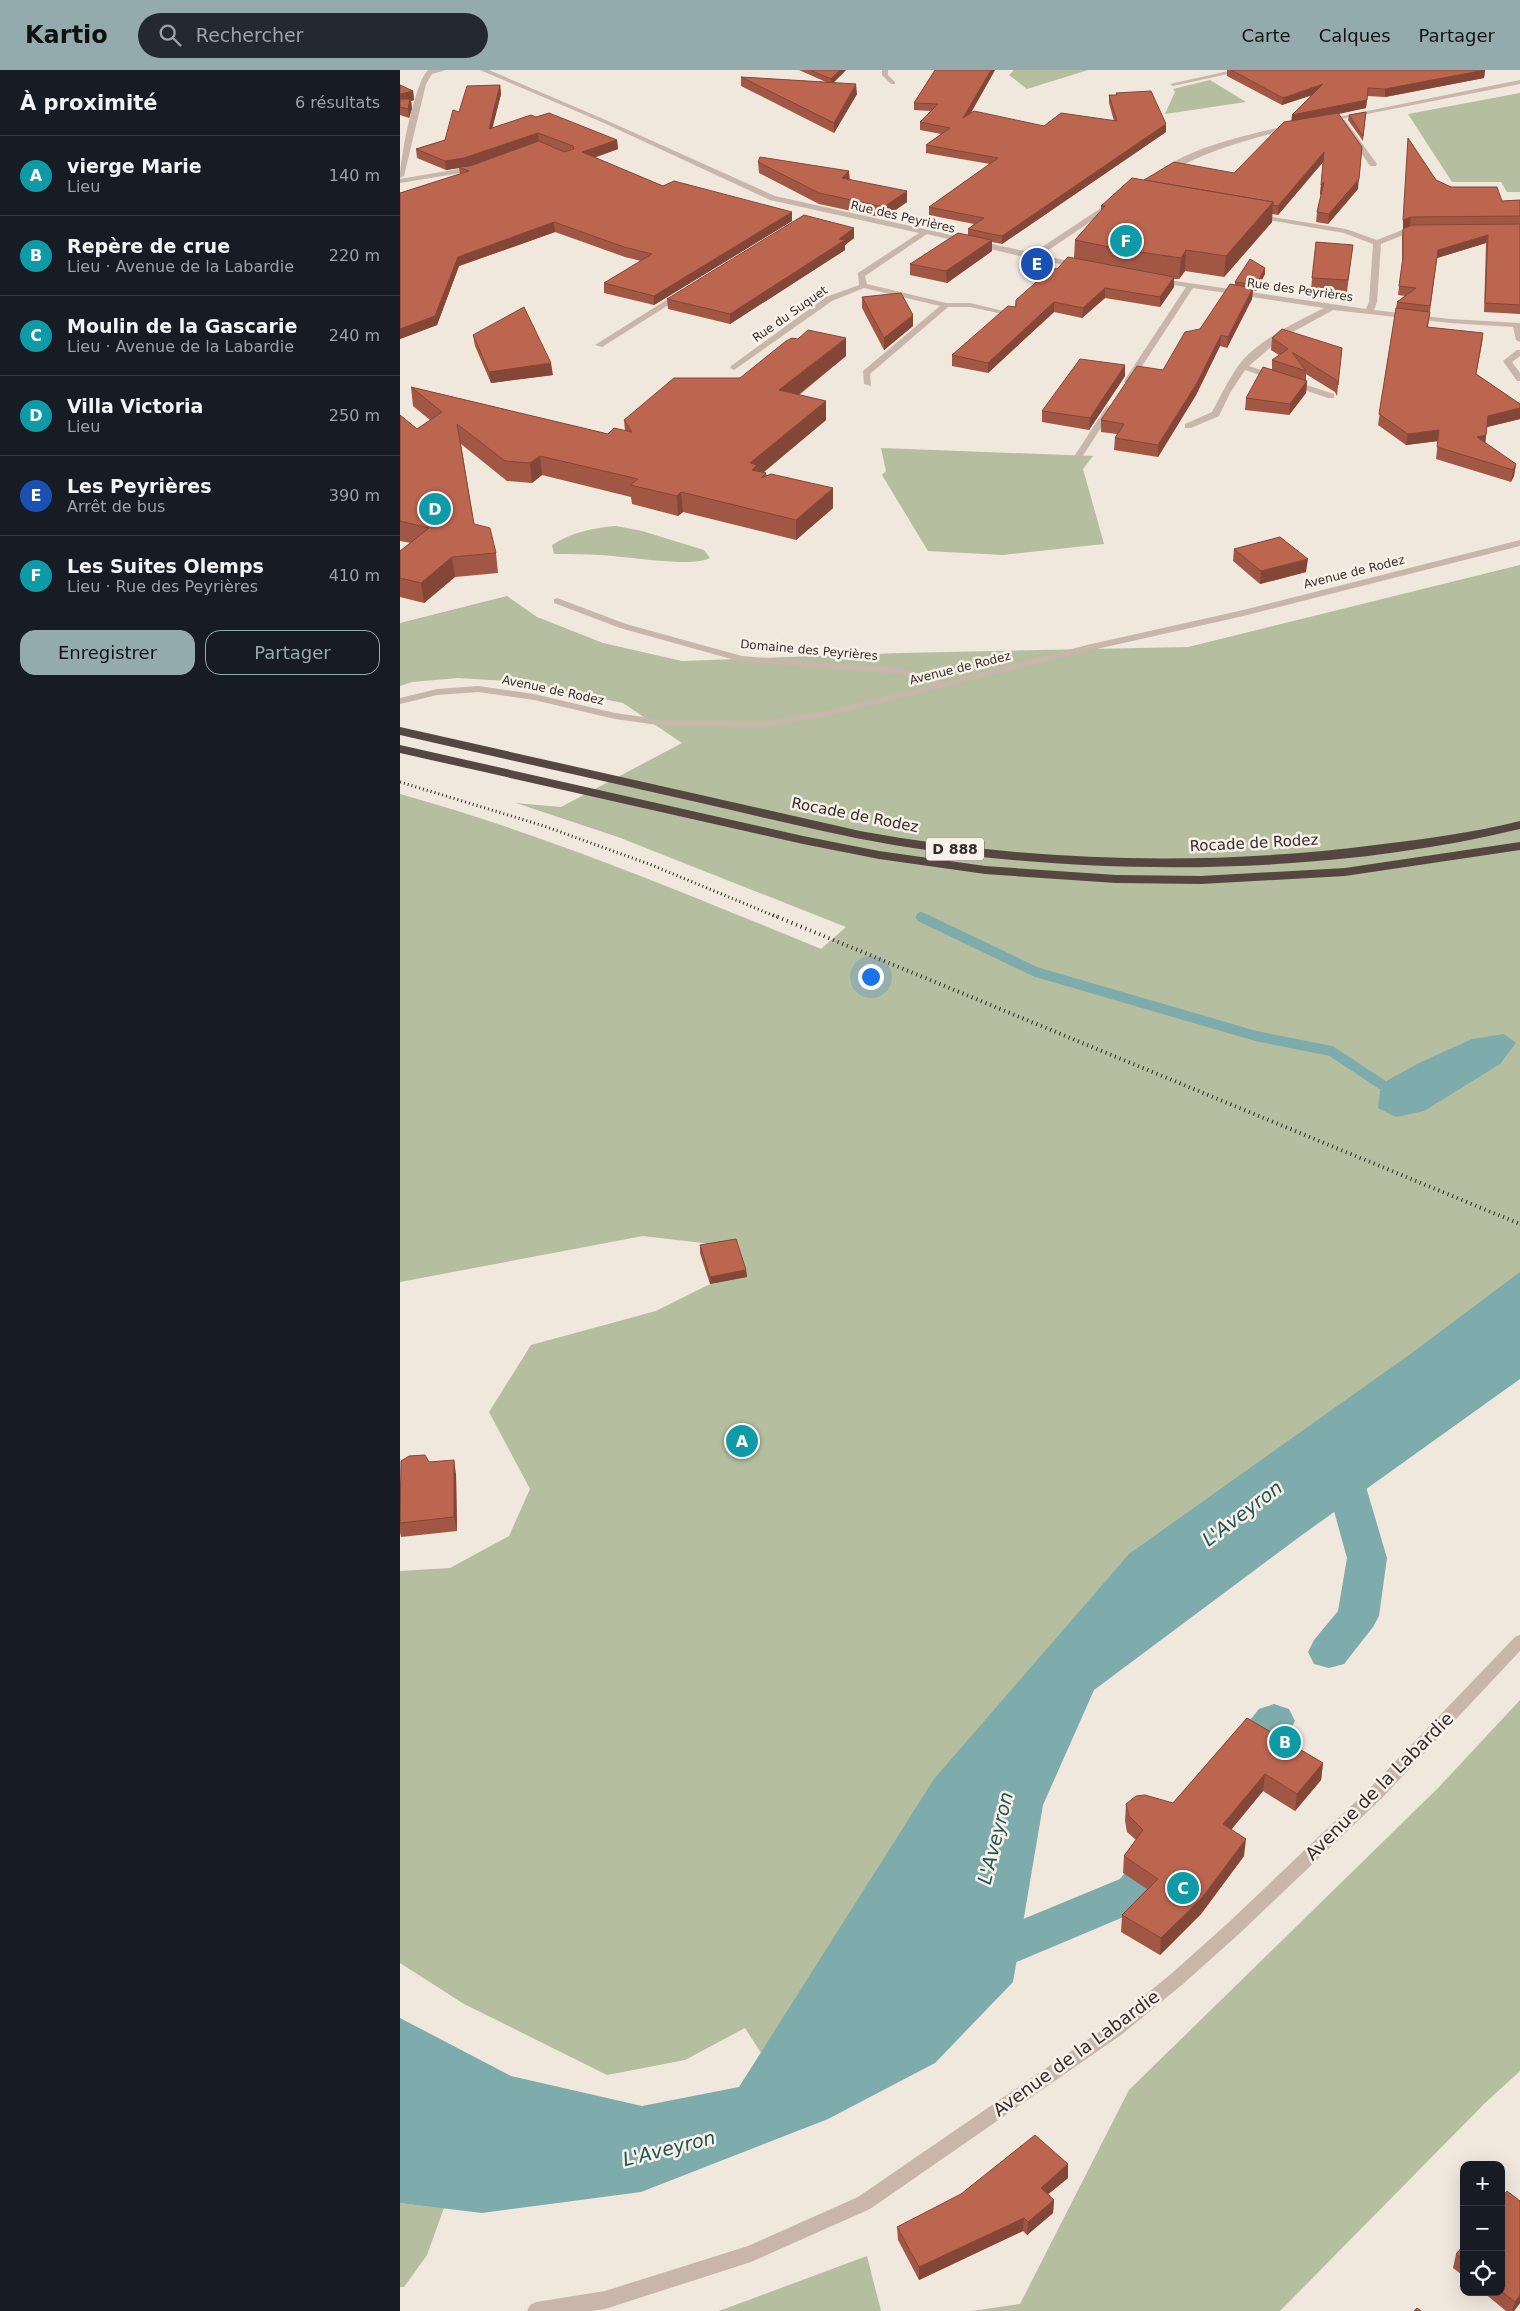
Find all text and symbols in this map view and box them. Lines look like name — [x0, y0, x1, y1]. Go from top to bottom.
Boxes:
search box — [138, 13, 488, 58]
text: Kartio — [25, 21, 108, 49]
icon: search — [156, 21, 184, 49]
text: Rechercher — [196, 24, 303, 46]
text: Carte — [1242, 25, 1291, 46]
text: Calques — [1319, 25, 1391, 46]
text: Partager — [1419, 25, 1495, 46]
text: À proximité — [20, 91, 157, 115]
text: 6 résultats — [295, 93, 380, 112]
text: vierge Marie — [67, 155, 202, 177]
text: A — [30, 166, 42, 185]
text: 140 m — [329, 166, 380, 185]
text: Lieu — [67, 177, 100, 196]
street label: Rue des Peyrières — [849, 198, 957, 236]
pin: F — [1110, 222, 1142, 260]
text: Repère de crue — [67, 235, 230, 257]
pin: E — [1021, 245, 1053, 283]
text: B — [30, 246, 42, 265]
text: 220 m — [329, 246, 380, 265]
text: Lieu · Avenue de la Labardie — [67, 257, 294, 276]
street label: Rue des Peyrières — [1246, 276, 1354, 304]
street label: Rue du Suquet — [750, 283, 830, 345]
text: Moulin de la Gascarie — [67, 315, 297, 337]
text: C — [30, 326, 42, 345]
text: 240 m — [329, 326, 380, 345]
text: Lieu · Avenue de la Labardie — [67, 337, 294, 356]
text: Villa Victoria — [67, 395, 203, 417]
text: D — [29, 406, 43, 425]
text: 250 m — [329, 406, 380, 425]
text: Lieu — [67, 417, 100, 436]
text: Les Peyrières — [67, 475, 211, 497]
text: E — [31, 486, 41, 505]
text: 390 m — [329, 486, 380, 505]
pin: D — [419, 490, 451, 528]
text: Arrêt de bus — [67, 497, 165, 516]
street label: Avenue de Rodez — [1302, 553, 1406, 591]
text: Les Suites Olemps — [67, 555, 264, 577]
text: F — [31, 566, 41, 585]
text: 410 m — [329, 566, 380, 585]
text: Lieu · Rue des Peyrières — [67, 577, 258, 596]
button: Enregistrer — [20, 630, 195, 675]
button: Partager — [205, 630, 380, 675]
street label: Domaine des Peyrières — [740, 637, 878, 663]
street label: Avenue de Rodez — [908, 649, 1012, 687]
street label: Avenue de Rodez — [501, 672, 605, 708]
street label: Rocade de Rodez — [790, 794, 920, 836]
street label: Rocade de Rodez — [1189, 831, 1319, 855]
road number: D 888 — [926, 838, 984, 861]
your location — [858, 964, 884, 990]
pin: A — [726, 1422, 758, 1460]
water label: L'Aveyron — [1198, 1476, 1286, 1550]
street label: Avenue de la Labardie — [1301, 1708, 1457, 1864]
pin: B — [1269, 1723, 1301, 1761]
water label: L'Aveyron — [973, 1790, 1017, 1886]
pin: C — [1167, 1869, 1199, 1907]
street label: Avenue de la Labardie — [989, 1986, 1163, 2120]
water label: L'Aveyron — [621, 2126, 717, 2170]
map controls — [1460, 2161, 1505, 2296]
button: + — [1460, 2161, 1505, 2206]
button: − — [1460, 2206, 1505, 2251]
button: locate — [1460, 2251, 1505, 2296]

